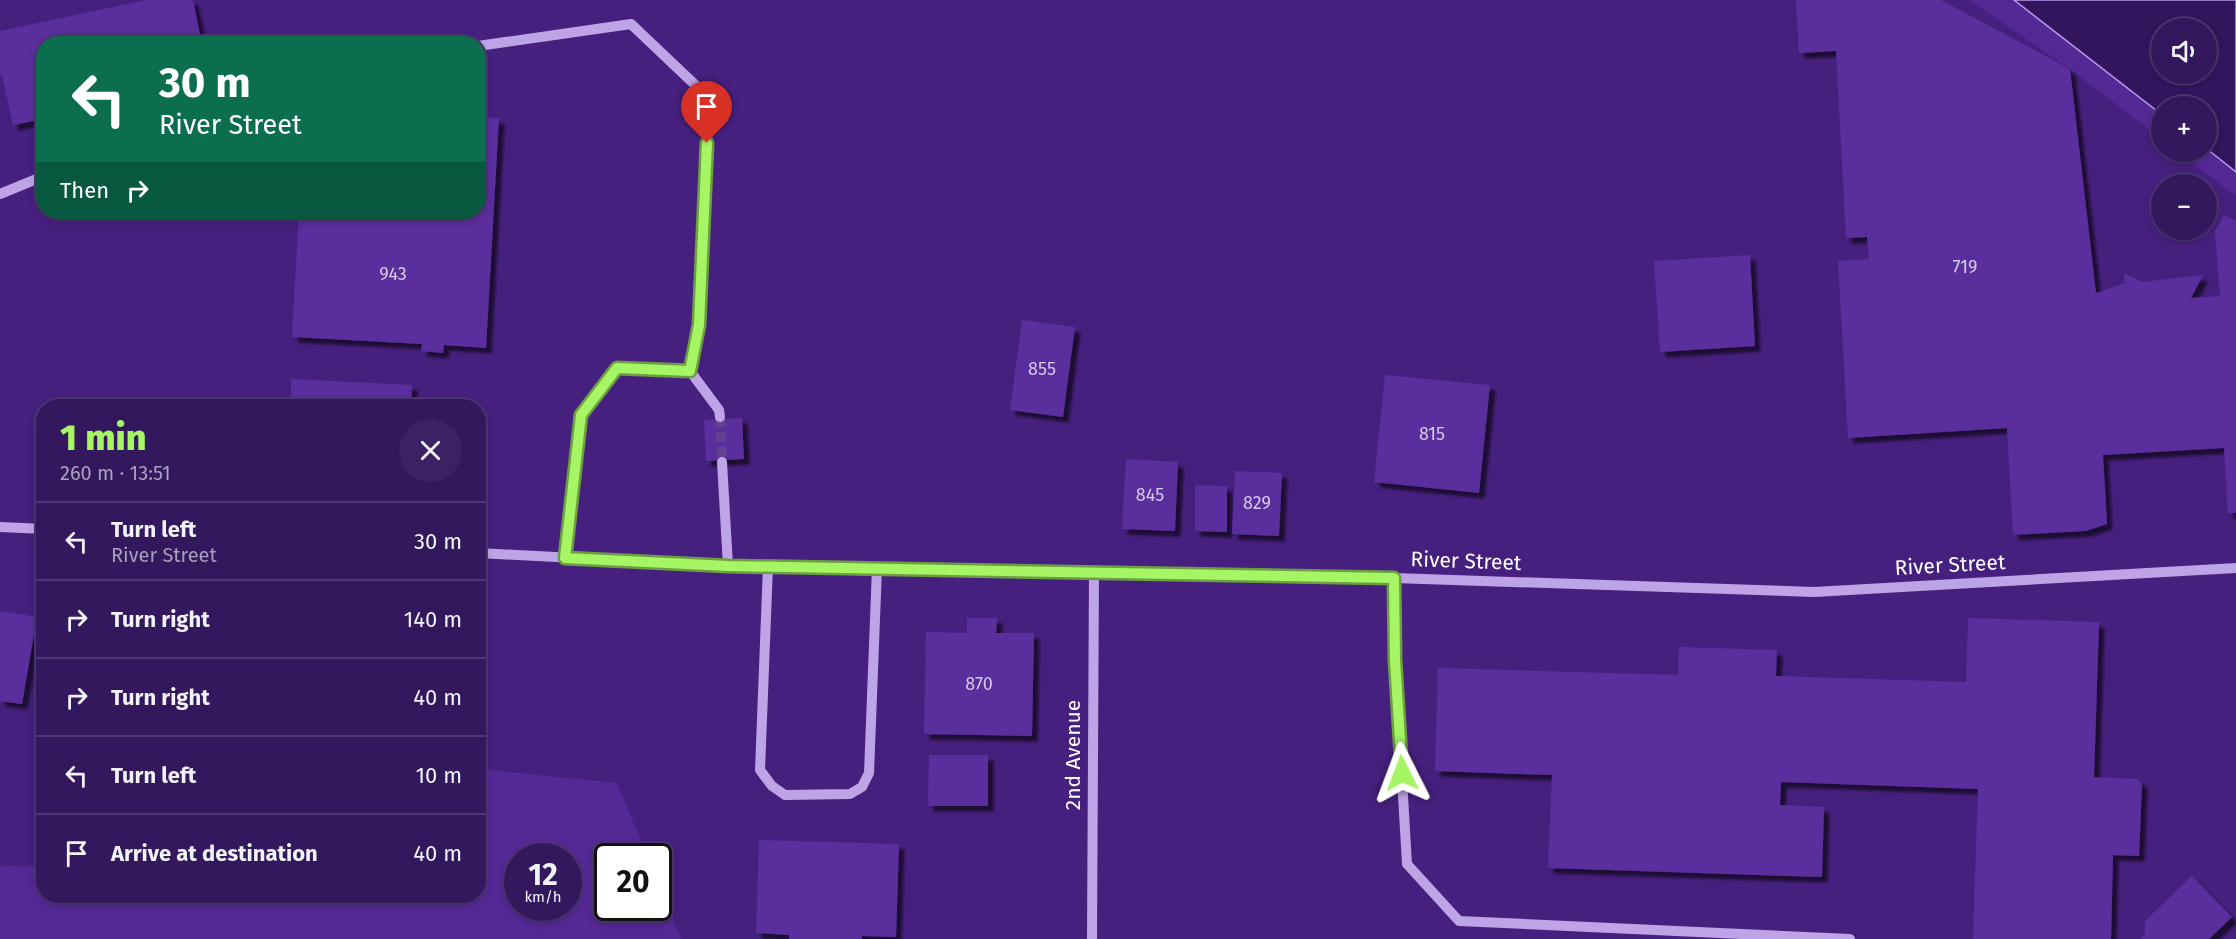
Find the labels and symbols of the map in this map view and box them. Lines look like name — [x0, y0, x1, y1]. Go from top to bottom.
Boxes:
pin — [681, 81, 732, 143]
house number: 719 — [1953, 256, 1977, 278]
house number: 943 — [379, 263, 407, 285]
house number: 855 — [1028, 358, 1056, 380]
house number: 815 — [1419, 423, 1445, 445]
house number: 845 — [1136, 484, 1164, 506]
house number: 829 — [1243, 492, 1271, 514]
street label: River Street — [1410, 546, 1522, 576]
street label: River Street — [1894, 549, 2007, 581]
house number: 870 — [965, 673, 993, 695]
street label: 2nd Avenue — [1060, 700, 1086, 810]
position arrow — [1370, 741, 1434, 805]
speed limit sign: 20 — [594, 843, 672, 921]

